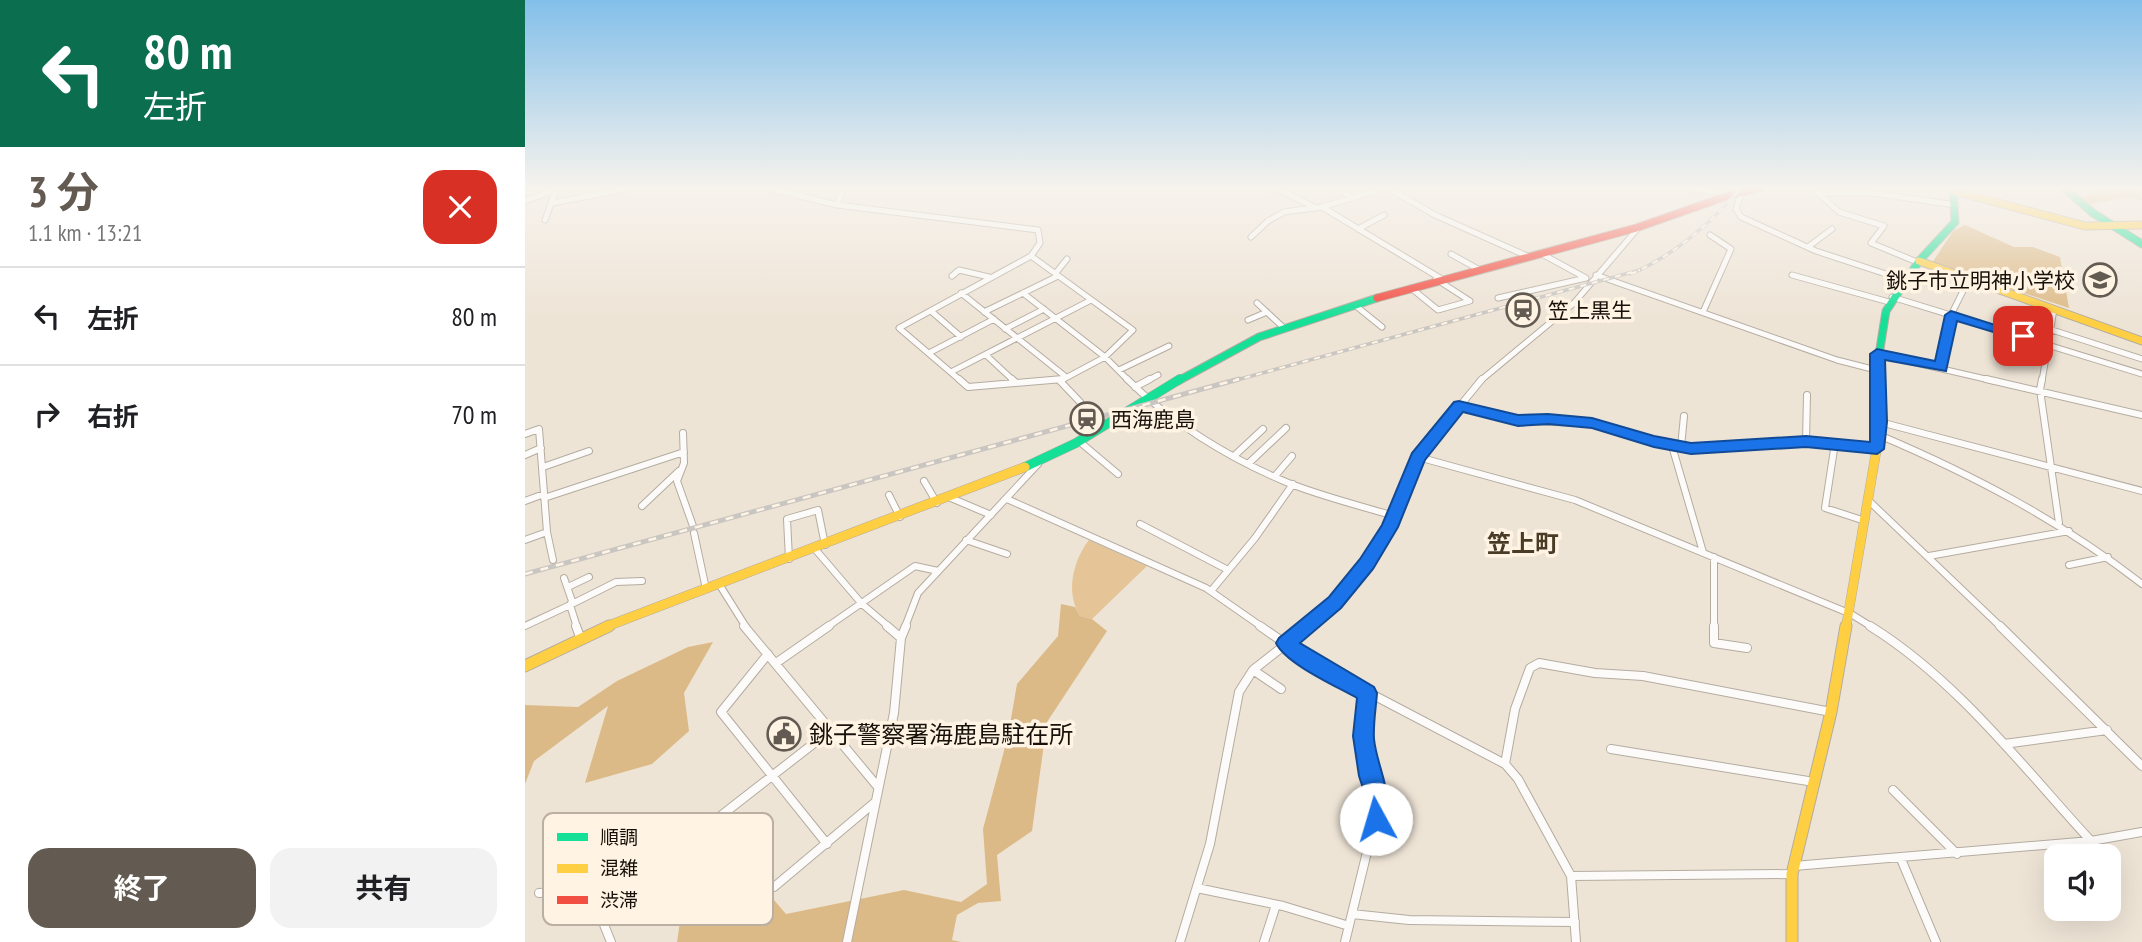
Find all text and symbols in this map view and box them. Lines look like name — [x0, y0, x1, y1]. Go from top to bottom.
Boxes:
text: 80 m — [143, 19, 232, 83]
icon: left — [28, 28, 119, 119]
text: 左折 — [143, 85, 207, 127]
text: 3 分 — [28, 164, 99, 219]
button: close — [423, 170, 497, 244]
text: 1.1 km · 13:21 — [28, 218, 142, 247]
school or university icon: 銚子市立明神小学校 — [2081, 261, 2119, 299]
place label: 銚子市立明神小学校 — [1886, 267, 2075, 294]
station icon: 笠上黒生 — [1504, 291, 1542, 329]
icon: left — [28, 297, 66, 335]
place label: 笠上黒生 — [1548, 297, 1632, 324]
text: 80 m — [451, 300, 497, 333]
text: 左折 — [87, 302, 139, 335]
pin — [1993, 306, 2053, 366]
icon: arrive — [2004, 317, 2042, 355]
icon: right — [28, 395, 66, 433]
text: 70 m — [451, 398, 497, 431]
text: 右折 — [87, 400, 139, 433]
station icon: 西海鹿島 — [1068, 400, 1106, 438]
place label: 西海鹿島 — [1111, 406, 1195, 433]
district label: 笠上町 — [1487, 528, 1559, 559]
public building icon: 銚子警察署海鹿島駐在所 — [765, 715, 803, 753]
place label: 銚子警察署海鹿島駐在所 — [809, 719, 1073, 750]
position arrow — [1339, 782, 1413, 856]
legend — [543, 813, 773, 925]
text: 順調 — [600, 825, 638, 849]
map controls — [2044, 844, 2121, 921]
button: sound — [2044, 844, 2121, 921]
button: 終了 — [28, 848, 256, 928]
button: 共有 — [270, 848, 497, 928]
text: 混雑 — [600, 856, 638, 880]
text: 渋滞 — [600, 888, 638, 912]

